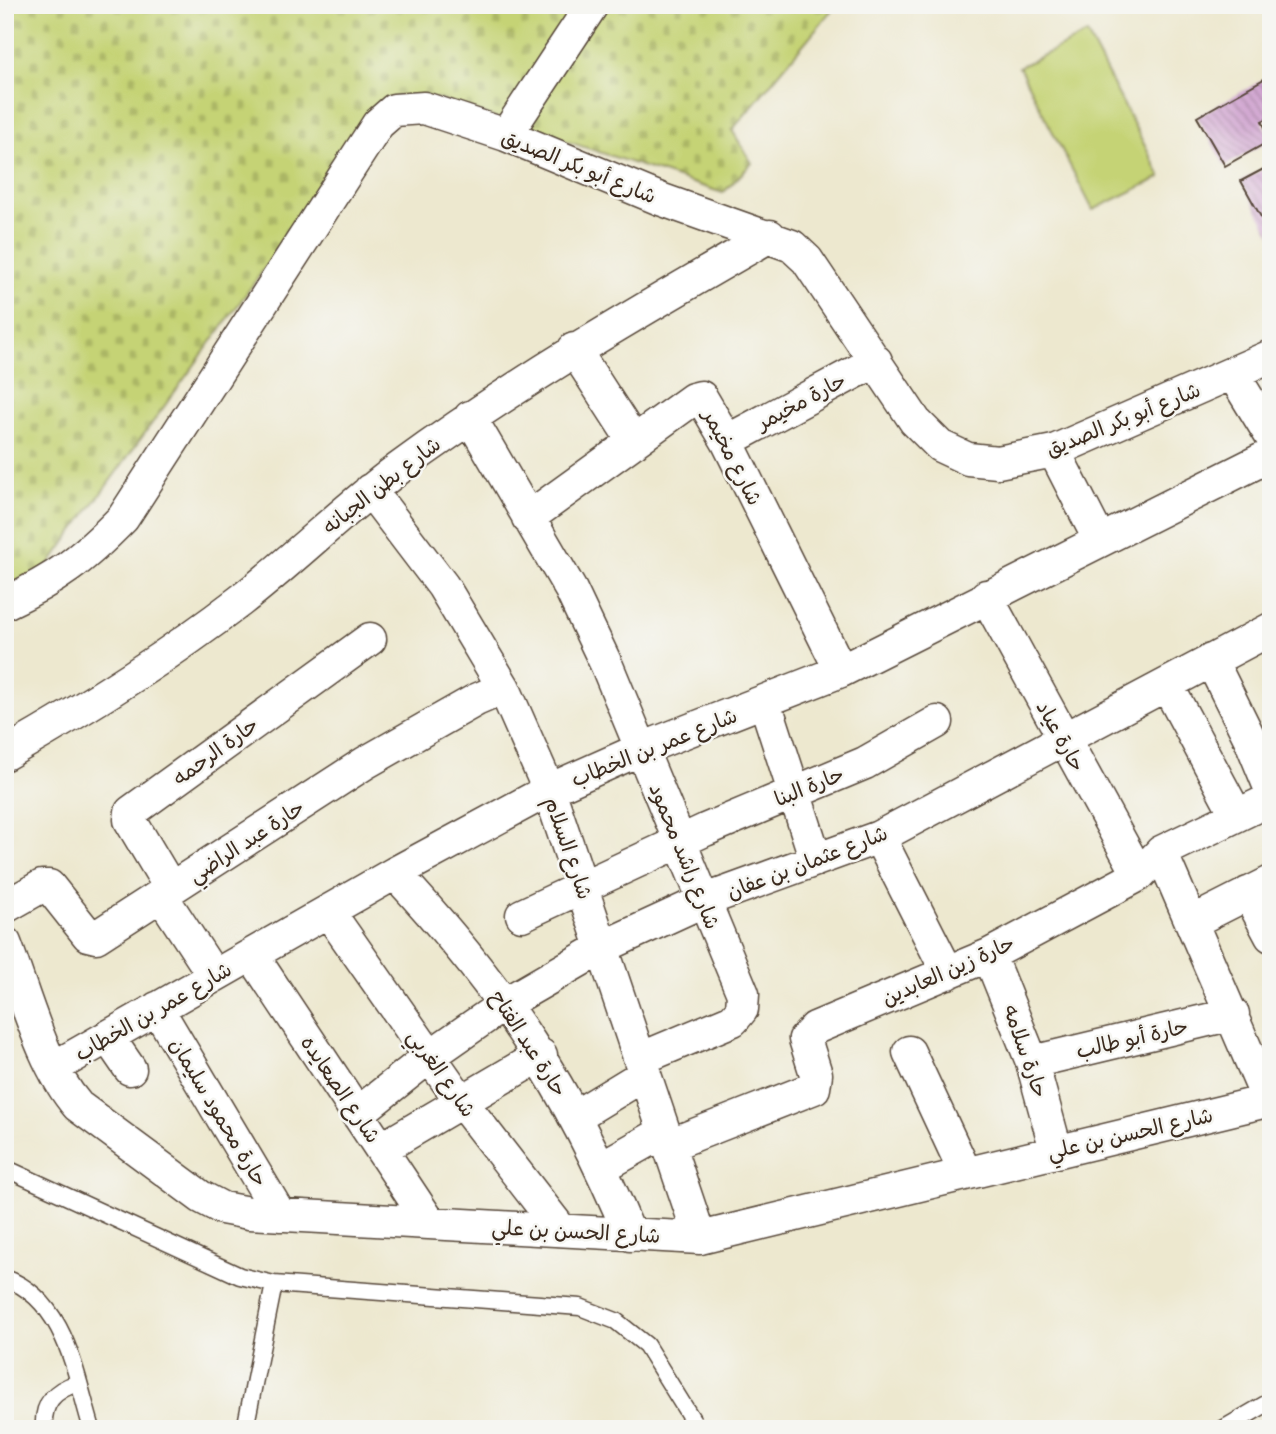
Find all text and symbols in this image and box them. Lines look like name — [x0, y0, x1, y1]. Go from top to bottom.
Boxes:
street label: شارع أبو بكر الصديق — [497, 123, 660, 211]
street label: حارة مخيمر — [750, 366, 851, 437]
street label: شارع أبو بكر الصديق — [1042, 376, 1205, 464]
street label: شارع مخيمر — [695, 402, 769, 511]
street label: شارع بطن الجبانه — [316, 430, 447, 541]
street label: حارة عياد — [1030, 696, 1092, 776]
street label: شارع عمر بن الخطاب — [567, 701, 742, 795]
street label: حارة الرحمه — [167, 711, 263, 791]
street label: حارة البنا — [770, 760, 848, 812]
street label: شارع راشد محمود — [642, 779, 727, 934]
street label: حارة عبد الراضي — [183, 793, 313, 894]
street label: شارع السلام — [536, 793, 599, 904]
street label: شارع عثمان بن عفان — [723, 819, 892, 907]
street label: حارة زين العابدين — [877, 929, 1019, 1011]
street label: شارع عمر بن الخطاب — [70, 955, 237, 1069]
street label: حارة عبد الفتاح — [484, 984, 574, 1102]
street label: حارة سلامه — [998, 1001, 1054, 1101]
street label: حارة أبو طالب — [1073, 1012, 1191, 1064]
street label: شارع الغربي — [397, 1024, 482, 1126]
street label: شارع الصعايده — [293, 1030, 387, 1149]
street label: حارة محمود سليمان — [164, 1033, 274, 1191]
street label: شارع الحسن بن علي — [1045, 1101, 1217, 1171]
street label: شارع الحسن بن علي — [491, 1213, 661, 1255]

